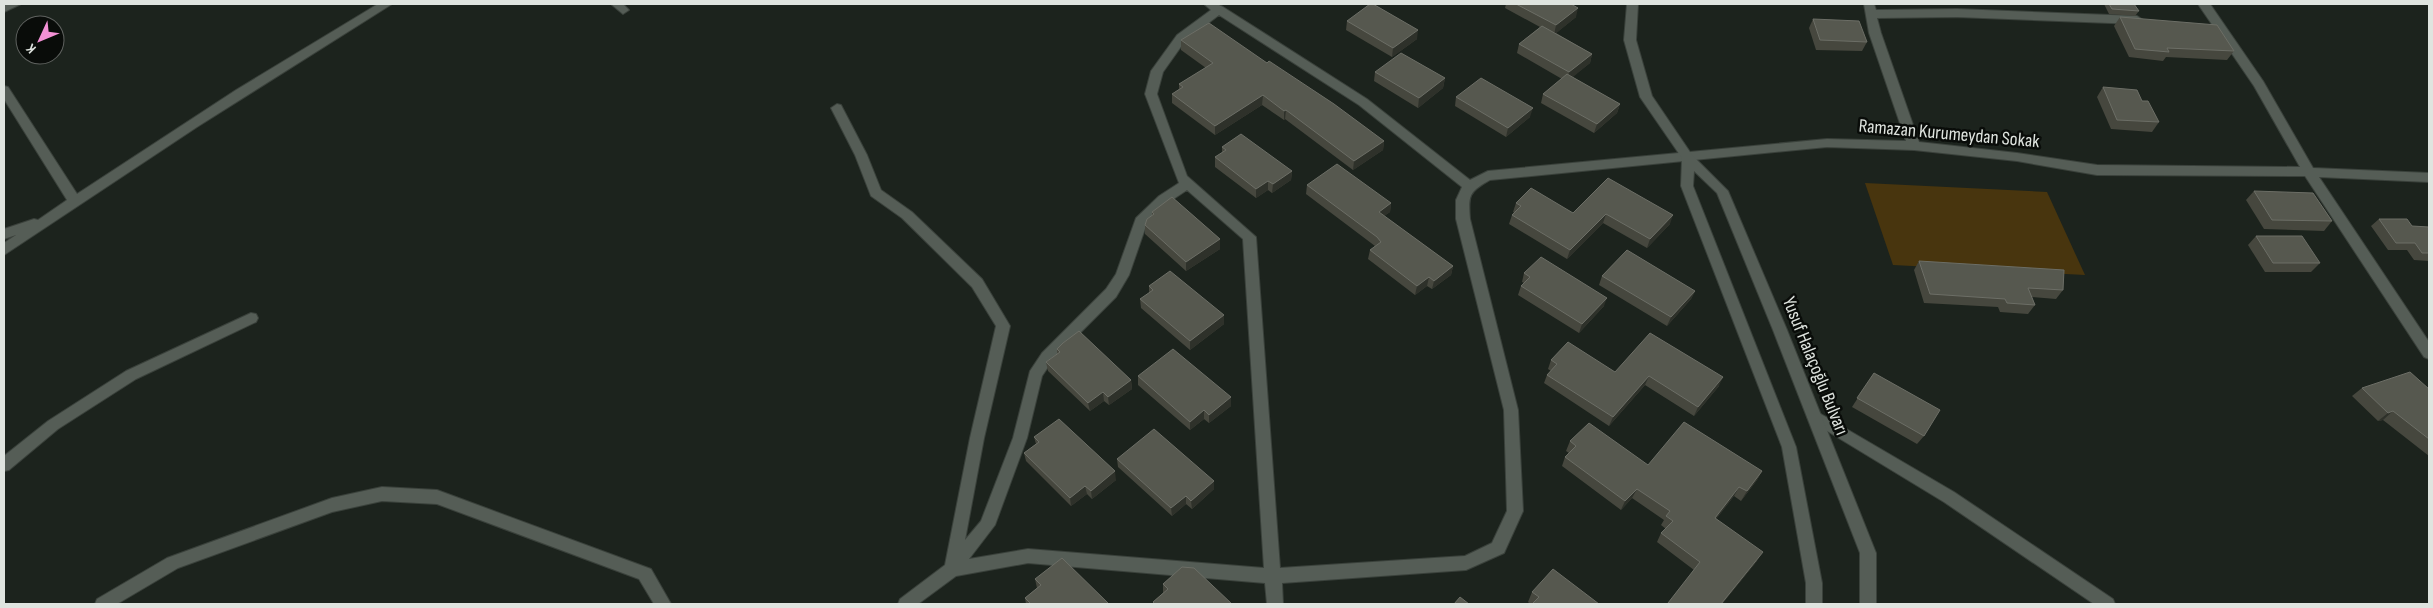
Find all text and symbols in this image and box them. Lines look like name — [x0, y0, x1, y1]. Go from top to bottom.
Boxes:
north arrow — [15, 15, 65, 65]
text: K — [22, 40, 40, 57]
street label: Ramazan Kurumeydan Sokak — [1858, 115, 2041, 153]
street label: Yusuf Halaçoğlu Bulvarı — [1777, 294, 1853, 438]

